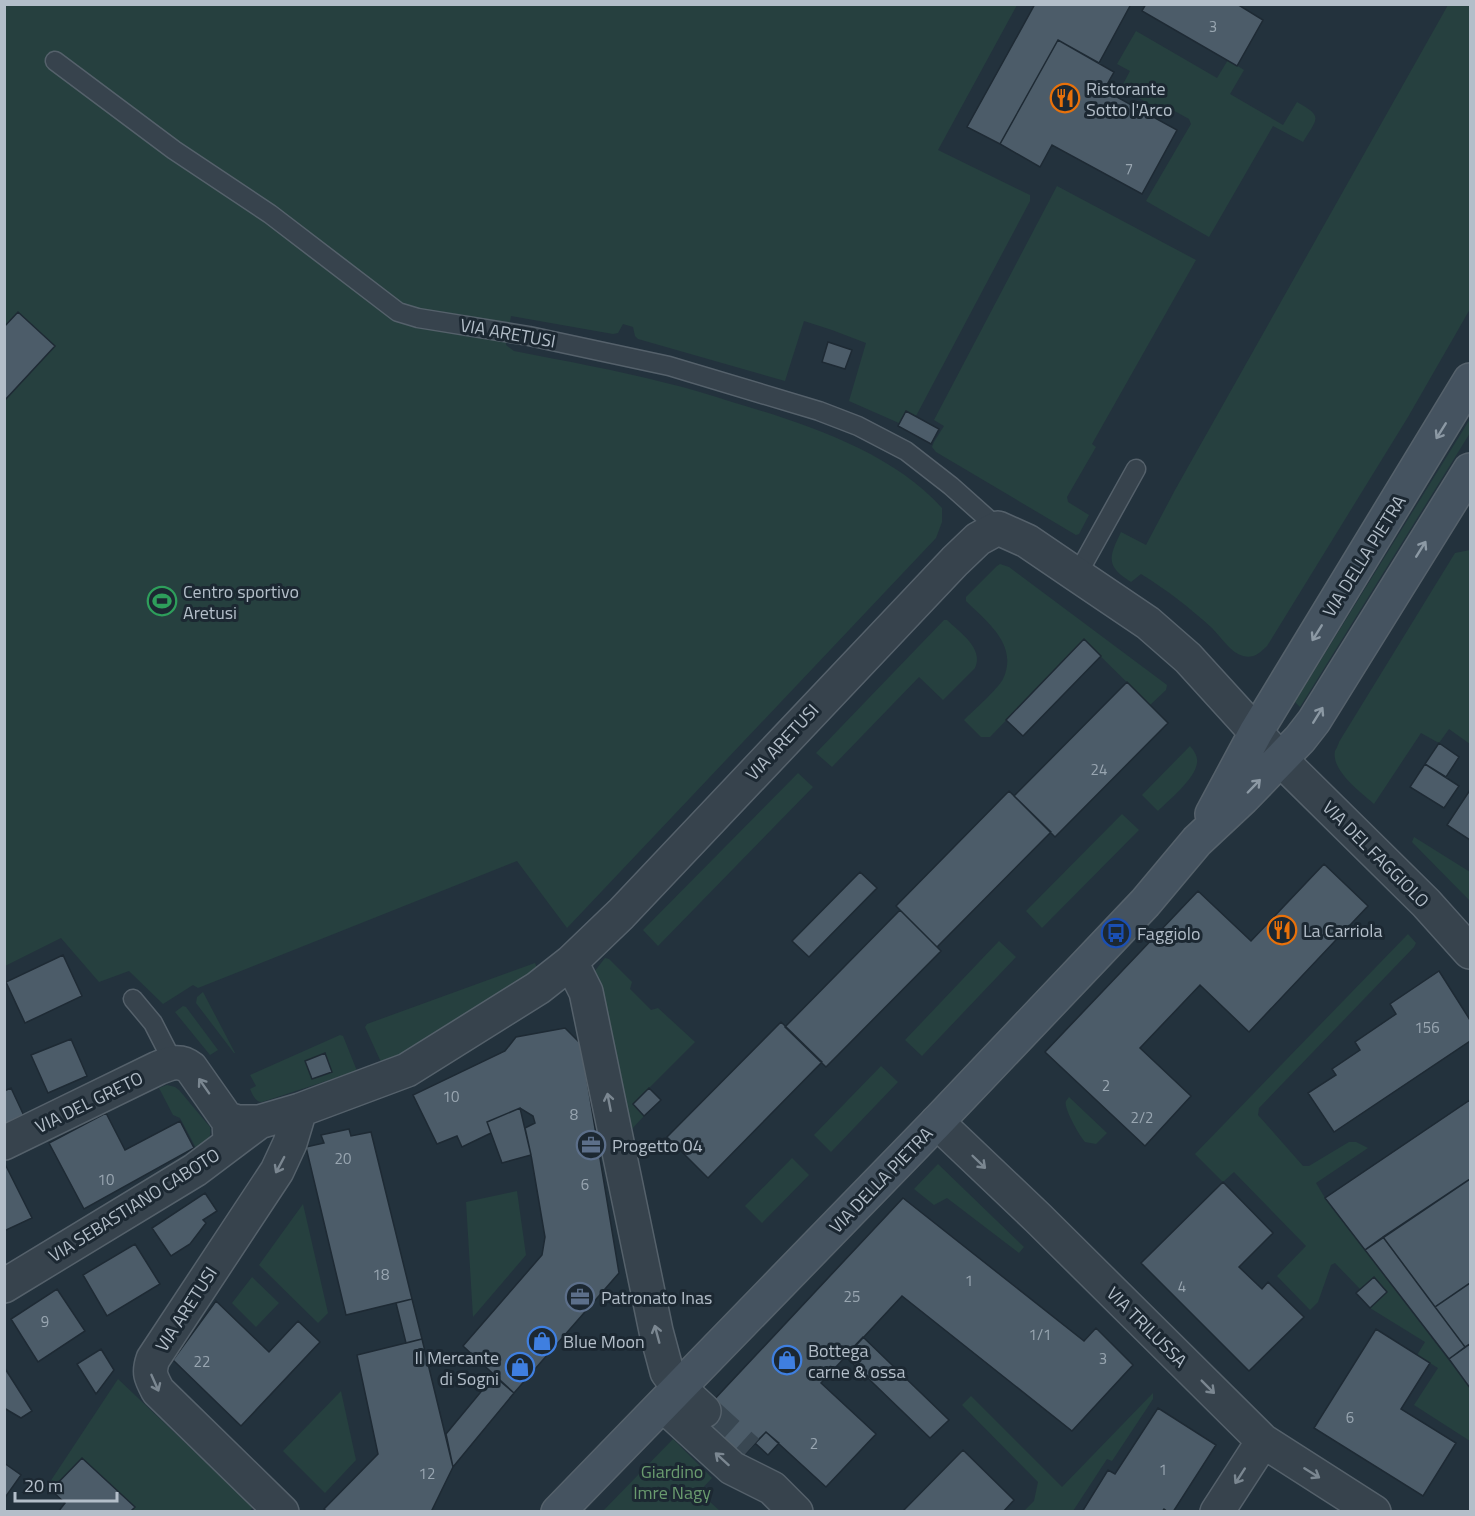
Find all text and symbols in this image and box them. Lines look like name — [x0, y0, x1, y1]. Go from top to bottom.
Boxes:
house number: 3 — [1209, 15, 1217, 38]
place label: Ristorante Sotto l'Arco — [1086, 75, 1172, 123]
restaurant icon: Ristorante Sotto l'Arco — [1049, 82, 1081, 114]
house number: 7 — [1125, 157, 1133, 180]
street label: VIA ARETUSI — [458, 311, 558, 355]
one-way arrow — [1434, 422, 1446, 439]
street label: VIA DELLA PIETRA — [1316, 490, 1412, 622]
one-way arrow — [1415, 541, 1427, 558]
place label: Centro sportivo Aretusi — [183, 578, 299, 626]
sports icon: Centro sportivo Aretusi — [146, 585, 178, 617]
one-way arrow — [1310, 624, 1322, 641]
street label: VIA ARETUSI — [739, 697, 825, 787]
one-way arrow — [1312, 707, 1324, 724]
house number: 24 — [1091, 758, 1107, 781]
one-way arrow — [1247, 779, 1261, 794]
street label: VIA DEL FAGGIOLO — [1316, 794, 1436, 914]
restaurant icon: La Carriola — [1266, 914, 1298, 946]
bus stop icon: Faggiolo — [1100, 917, 1132, 949]
place label: La Carriola — [1303, 917, 1383, 944]
place label: Faggiolo — [1137, 920, 1201, 947]
house number: 156 — [1414, 1016, 1440, 1039]
street label: VIA DEL GRETO — [31, 1064, 147, 1140]
house number: 2 — [1102, 1074, 1110, 1097]
one-way arrow — [198, 1078, 210, 1094]
house number: 10 — [443, 1085, 459, 1108]
one-way arrow — [603, 1093, 614, 1113]
house number: 8 — [570, 1103, 578, 1126]
house number: 2/2 — [1131, 1106, 1153, 1129]
street label: VIA DELLA PIETRA — [823, 1120, 939, 1239]
office icon: Progetto 04 — [575, 1129, 607, 1161]
place label: Progetto 04 — [612, 1132, 703, 1159]
street label: VIA SEBASTIANO CABOTO — [43, 1141, 225, 1269]
house number: 20 — [335, 1147, 351, 1170]
one-way arrow — [972, 1155, 987, 1170]
one-way arrow — [274, 1156, 286, 1173]
house number: 10 — [98, 1168, 114, 1191]
house number: 6 — [581, 1173, 589, 1196]
street label: VIA ARETUSI — [148, 1261, 224, 1357]
house number: 18 — [373, 1263, 389, 1286]
house number: 1 — [965, 1269, 973, 1292]
house number: 4 — [1178, 1275, 1186, 1298]
street label: VIA TRILUSSA — [1100, 1280, 1194, 1374]
office icon: Patronato Inas — [564, 1281, 596, 1313]
place label: Patronato Inas — [601, 1284, 712, 1311]
house number: 25 — [844, 1285, 860, 1308]
house number: 9 — [41, 1310, 49, 1333]
house number: 1/1 — [1029, 1323, 1051, 1346]
shop icon: Blue Moon — [526, 1325, 558, 1357]
one-way arrow — [651, 1325, 662, 1344]
place label: Blue Moon — [563, 1328, 645, 1355]
place label: Bottega carne & ossa — [808, 1337, 905, 1385]
place label: Il Mercante di Sogni — [414, 1344, 499, 1392]
shop icon: Bottega carne & ossa — [771, 1344, 803, 1376]
house number: 3 — [1099, 1347, 1107, 1370]
house number: 22 — [194, 1350, 210, 1373]
shop icon: Il Mercante di Sogni — [504, 1351, 536, 1383]
one-way arrow — [150, 1374, 161, 1392]
one-way arrow — [1201, 1380, 1216, 1395]
house number: 6 — [1346, 1406, 1354, 1429]
house number: 2 — [810, 1432, 818, 1455]
one-way arrow — [715, 1452, 730, 1466]
park label: Giardino Imre Nagy — [633, 1458, 711, 1506]
house number: 1 — [1159, 1458, 1167, 1481]
house number: 12 — [419, 1462, 435, 1485]
scale bar — [15, 1465, 117, 1503]
one-way arrow — [1304, 1466, 1321, 1479]
one-way arrow — [1234, 1467, 1246, 1484]
text: 20 m — [24, 1472, 63, 1499]

